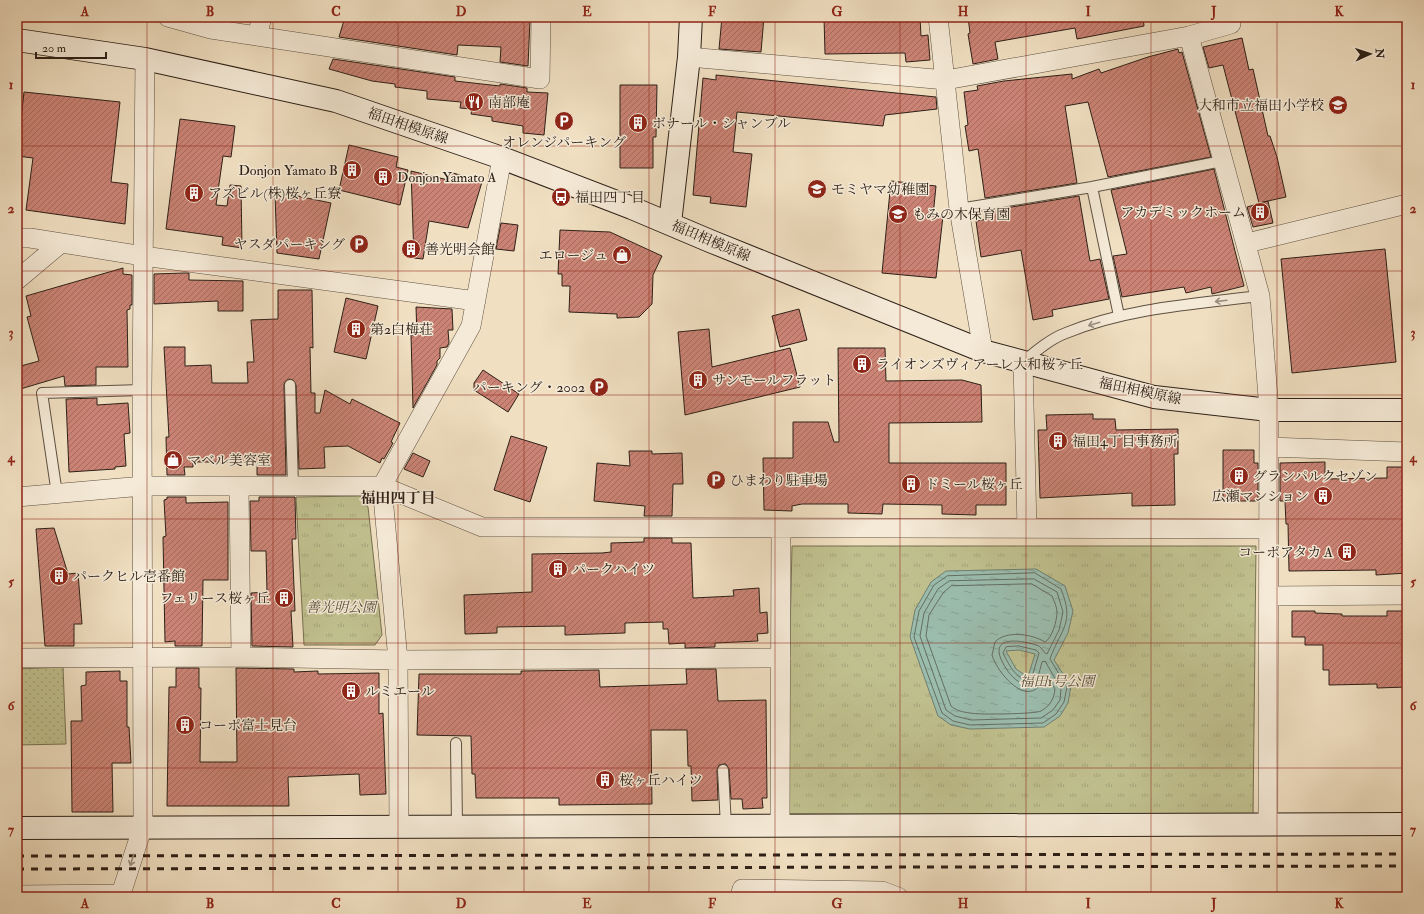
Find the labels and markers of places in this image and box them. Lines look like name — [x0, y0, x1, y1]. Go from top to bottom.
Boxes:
restaurant icon: 南部庵 — [463, 91, 485, 113]
place label: 南部庵 — [488, 94, 530, 111]
school or university icon: 大和市立福田小学校 — [1327, 94, 1349, 116]
place label: 大和市立福田小学校 — [1198, 97, 1324, 114]
parking icon: オレンジパーキング — [553, 110, 575, 132]
building icon: ボナール・シャンブル — [627, 112, 649, 134]
place label: ボナール・シャンブル — [652, 115, 791, 132]
place label: オレンジパーキング — [502, 134, 626, 151]
building icon: Donjon Yamato B — [341, 159, 363, 181]
place label: Donjon Yamato B — [238, 162, 338, 179]
building icon: Donjon Yamato A — [372, 166, 394, 188]
place label: Donjon Yamato A — [397, 169, 496, 186]
school or university icon: モミヤマ幼稚園 — [806, 178, 828, 200]
place label: モミヤマ幼稚園 — [831, 181, 929, 198]
building icon: アズビル(株)桜ヶ丘寮 — [183, 182, 205, 204]
place label: アズビル(株)桜ヶ丘寮 — [208, 185, 341, 202]
bus stop icon: 福田四丁目 — [550, 186, 572, 208]
place label: 福田四丁目 — [575, 189, 645, 206]
building icon: アカデミックホーム — [1249, 201, 1271, 223]
school or university icon: もみの木保育園 — [887, 203, 909, 225]
place label: アカデミックホーム — [1120, 204, 1246, 221]
place label: もみの木保育園 — [912, 206, 1010, 223]
parking icon: ヤスダパーキング — [348, 233, 370, 255]
place label: ヤスダパーキング — [234, 236, 345, 253]
building icon: 善光明会館 — [400, 238, 422, 260]
place label: 善光明会館 — [425, 241, 495, 258]
shop icon: エロージュ — [611, 244, 633, 266]
place label: エロージュ — [539, 247, 608, 264]
building icon: 第2白梅荘 — [345, 318, 367, 340]
place label: 第2白梅荘 — [370, 321, 433, 338]
building icon: ライオンズヴィアーレ大和桜ヶ丘 — [851, 353, 873, 375]
place label: ライオンズヴィアーレ大和桜ヶ丘 — [876, 356, 1083, 373]
building icon: サンモールフラット — [687, 369, 709, 391]
place label: サンモールフラット — [712, 372, 836, 389]
parking icon: パーキング・2002 — [588, 376, 610, 398]
place label: パーキング・2002 — [473, 379, 585, 396]
building icon: 福田4丁目事務所 — [1047, 430, 1069, 452]
place label: 福田4丁目事務所 — [1072, 433, 1178, 450]
shop icon: マベル美容室 — [162, 449, 184, 471]
place label: マベル美容室 — [187, 452, 271, 469]
building icon: グランパルクセゾン — [1228, 465, 1250, 487]
place label: グランパルクセゾン — [1253, 468, 1378, 485]
parking icon: ひまわり駐車場 — [705, 469, 727, 491]
place label: ひまわり駐車場 — [730, 472, 828, 489]
building icon: ドミール桜ヶ丘 — [900, 473, 922, 495]
place label: ドミール桜ヶ丘 — [925, 476, 1023, 493]
building icon: 広瀬マンション — [1312, 485, 1334, 507]
place label: 広瀬マンション — [1212, 488, 1309, 505]
building icon: コーポアタカ A — [1336, 541, 1358, 563]
place label: コーポアタカ A — [1238, 544, 1333, 561]
building icon: パークハイツ — [547, 558, 569, 580]
place label: パークハイツ — [572, 561, 655, 578]
building icon: パークヒル壱番館 — [48, 565, 70, 587]
place label: パークヒル壱番館 — [73, 568, 185, 585]
building icon: フェリース桜ヶ丘 — [273, 587, 295, 609]
place label: フェリース桜ヶ丘 — [159, 590, 270, 607]
building icon: ルミエール — [340, 680, 362, 702]
place label: ルミエール — [365, 683, 435, 700]
building icon: コーポ富士見台 — [174, 714, 196, 736]
place label: コーポ富士見台 — [199, 717, 297, 734]
building icon: 桜ヶ丘ハイツ — [594, 769, 616, 791]
place label: 桜ヶ丘ハイツ — [619, 772, 703, 789]

